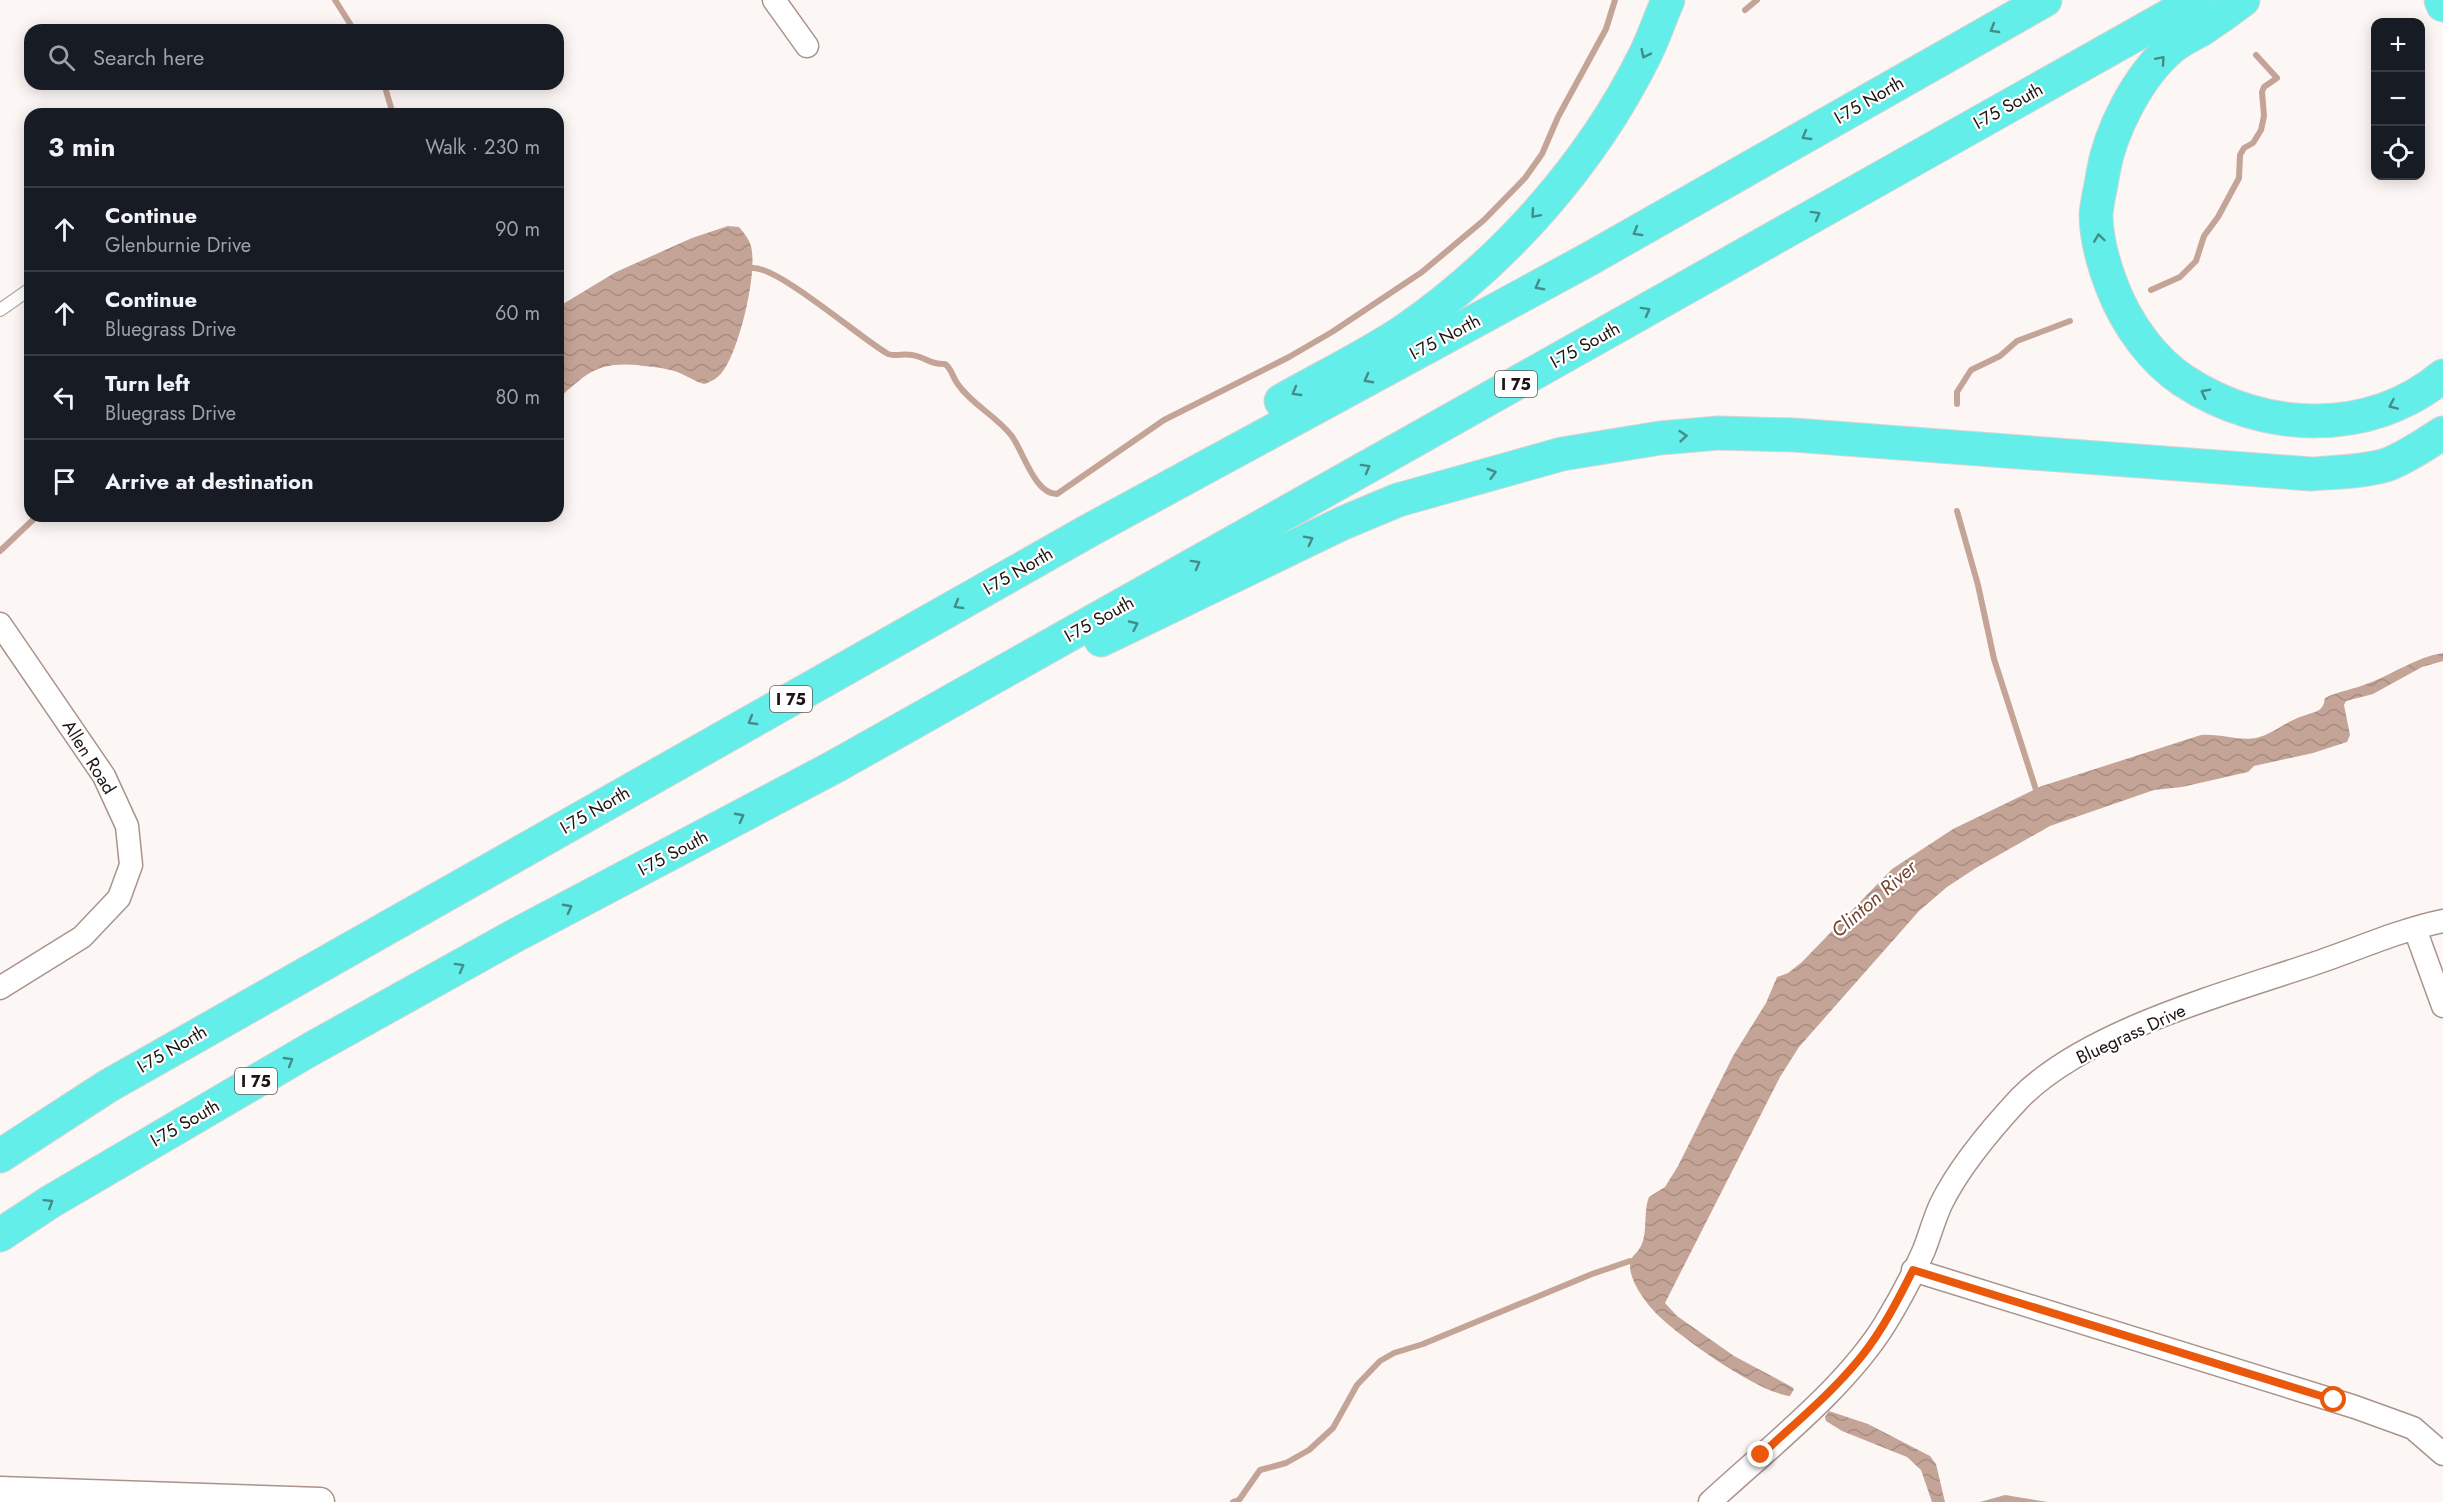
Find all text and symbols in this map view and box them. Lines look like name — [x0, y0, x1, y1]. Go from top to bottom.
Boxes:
map controls — [2371, 18, 2425, 180]
button: + — [2371, 18, 2425, 72]
one-way arrow — [1990, 22, 2000, 33]
search box — [24, 24, 564, 90]
icon: search — [45, 41, 78, 74]
text: Search here — [93, 41, 204, 73]
one-way arrow — [1641, 47, 1653, 58]
one-way arrow — [2154, 56, 2165, 67]
street label: I-75 North — [1829, 70, 1909, 130]
button: − — [2371, 72, 2425, 126]
street label: I-75 South — [1968, 76, 2048, 136]
button: locate — [2371, 126, 2425, 180]
text: 3 min — [48, 128, 115, 166]
one-way arrow — [1802, 128, 1812, 140]
text: Walk · 230 m — [425, 133, 540, 162]
text: Continue — [105, 199, 197, 231]
one-way arrow — [1531, 207, 1542, 218]
one-way arrow — [1810, 211, 1820, 222]
icon: ahead — [48, 213, 81, 246]
text: 90 m — [495, 215, 540, 244]
one-way arrow — [1633, 225, 1643, 236]
text: Glenburnie Drive — [105, 231, 251, 260]
one-way arrow — [2094, 233, 2106, 243]
one-way arrow — [1535, 279, 1546, 290]
text: Continue — [105, 283, 197, 315]
icon: ahead — [48, 297, 81, 330]
text: 60 m — [495, 299, 540, 328]
one-way arrow — [1640, 306, 1650, 318]
street label: I-75 North — [1405, 307, 1485, 367]
text: Bluegrass Drive — [105, 315, 236, 344]
street label: I-75 South — [1545, 315, 1625, 375]
text: Turn left — [105, 367, 190, 399]
road number: I 75 — [1495, 371, 1537, 397]
one-way arrow — [1364, 372, 1374, 383]
icon: left — [48, 381, 81, 414]
text: 80 m — [495, 383, 540, 412]
one-way arrow — [1292, 385, 1302, 397]
one-way arrow — [2201, 389, 2211, 400]
one-way arrow — [2388, 398, 2399, 410]
text: Bluegrass Drive — [105, 399, 236, 428]
one-way arrow — [1678, 430, 1687, 443]
one-way arrow — [1360, 464, 1371, 475]
icon: arrive — [48, 465, 81, 498]
text: Arrive at destination — [105, 465, 314, 497]
one-way arrow — [1486, 468, 1496, 480]
one-way arrow — [1303, 536, 1314, 547]
street label: I-75 North — [978, 541, 1058, 601]
one-way arrow — [1190, 560, 1201, 571]
street label: I-75 South — [1059, 589, 1139, 649]
one-way arrow — [954, 597, 964, 609]
one-way arrow — [1127, 620, 1138, 632]
road number: I 75 — [770, 686, 812, 712]
one-way arrow — [748, 714, 758, 726]
street label: Allen Road — [56, 715, 122, 799]
street label: I-75 North — [555, 780, 635, 840]
one-way arrow — [734, 813, 745, 824]
street label: I-75 South — [633, 824, 713, 882]
water label: Clinton River — [1825, 853, 1924, 944]
one-way arrow — [562, 904, 572, 915]
one-way arrow — [454, 963, 464, 974]
street label: Bluegrass Drive — [2072, 997, 2190, 1071]
street label: I-75 North — [132, 1019, 212, 1079]
one-way arrow — [283, 1057, 293, 1069]
road number: I 75 — [235, 1068, 277, 1094]
street label: I-75 South — [146, 1093, 224, 1153]
one-way arrow — [43, 1198, 53, 1210]
route start — [2320, 1386, 2346, 1412]
route end — [1747, 1441, 1773, 1467]

